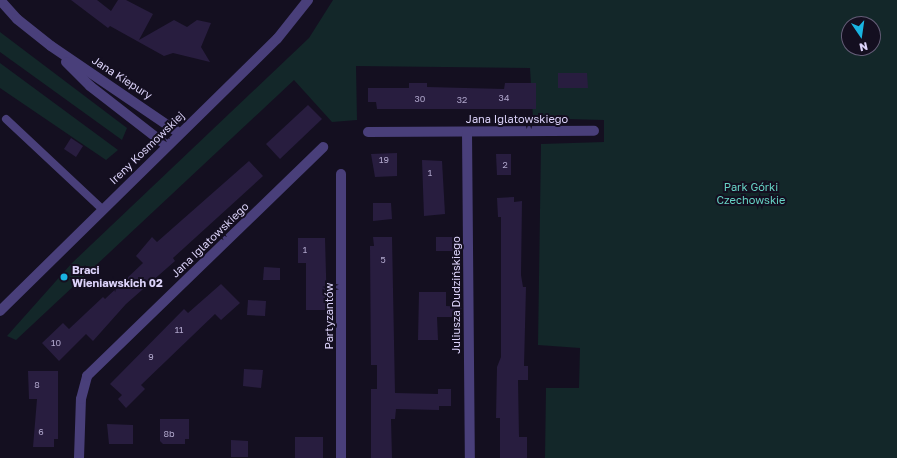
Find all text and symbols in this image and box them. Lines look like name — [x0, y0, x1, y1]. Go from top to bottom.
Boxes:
north arrow — [841, 16, 881, 56]
text: N — [858, 40, 869, 54]
street label: Jana Kiepury — [89, 54, 155, 102]
house number: 34 — [499, 93, 509, 103]
house number: 30 — [415, 94, 425, 104]
house number: 32 — [457, 95, 467, 105]
street label: Ireny Kosmowskiej — [107, 109, 187, 187]
street label: Jana Iglatowskiego — [466, 112, 568, 126]
house number: 19 — [379, 155, 389, 165]
house number: 2 — [502, 160, 508, 170]
house number: 1 — [428, 168, 432, 178]
park label: Park Górki Czechowskie — [717, 181, 785, 207]
street label: Jana Iglatowskiego — [169, 200, 251, 280]
street label: Juliusza Dudzińskiego — [449, 236, 463, 354]
house number: 1 — [303, 245, 307, 255]
house number: 5 — [380, 255, 386, 265]
place label: Braci Wieniawskich 02 — [72, 264, 163, 290]
marker: Braci Wieniawskich 02 — [59, 272, 69, 282]
street label: Partyzantów — [322, 283, 336, 349]
house number: 11 — [175, 325, 183, 335]
house number: 10 — [51, 338, 61, 348]
house number: 9 — [148, 352, 154, 362]
house number: 8 — [34, 380, 40, 390]
house number: 6 — [38, 427, 44, 437]
house number: 8b — [163, 429, 175, 439]

